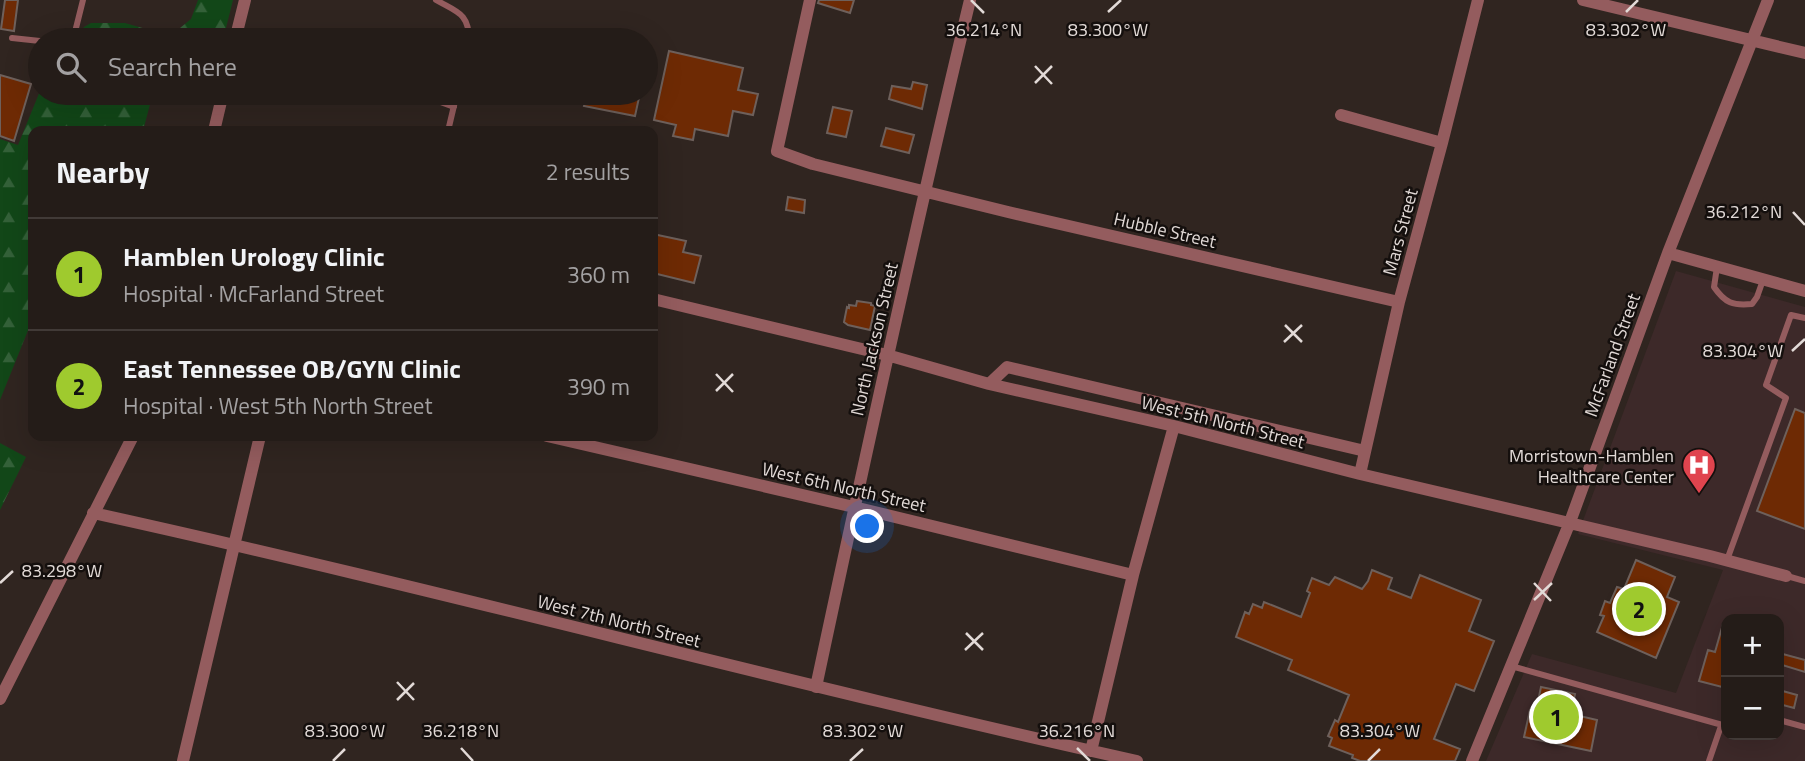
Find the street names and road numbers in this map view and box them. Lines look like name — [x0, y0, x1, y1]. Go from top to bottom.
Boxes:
street label: Mars Street — [1375, 185, 1425, 279]
street label: Hubble Street — [1111, 205, 1219, 255]
street label: North Jackson Street — [843, 259, 905, 418]
street label: McFarland Street — [1577, 289, 1647, 421]
street label: West 5th North Street — [1138, 389, 1308, 456]
street label: West 6th North Street — [759, 455, 929, 519]
street label: West 7th North Street — [534, 588, 704, 655]

